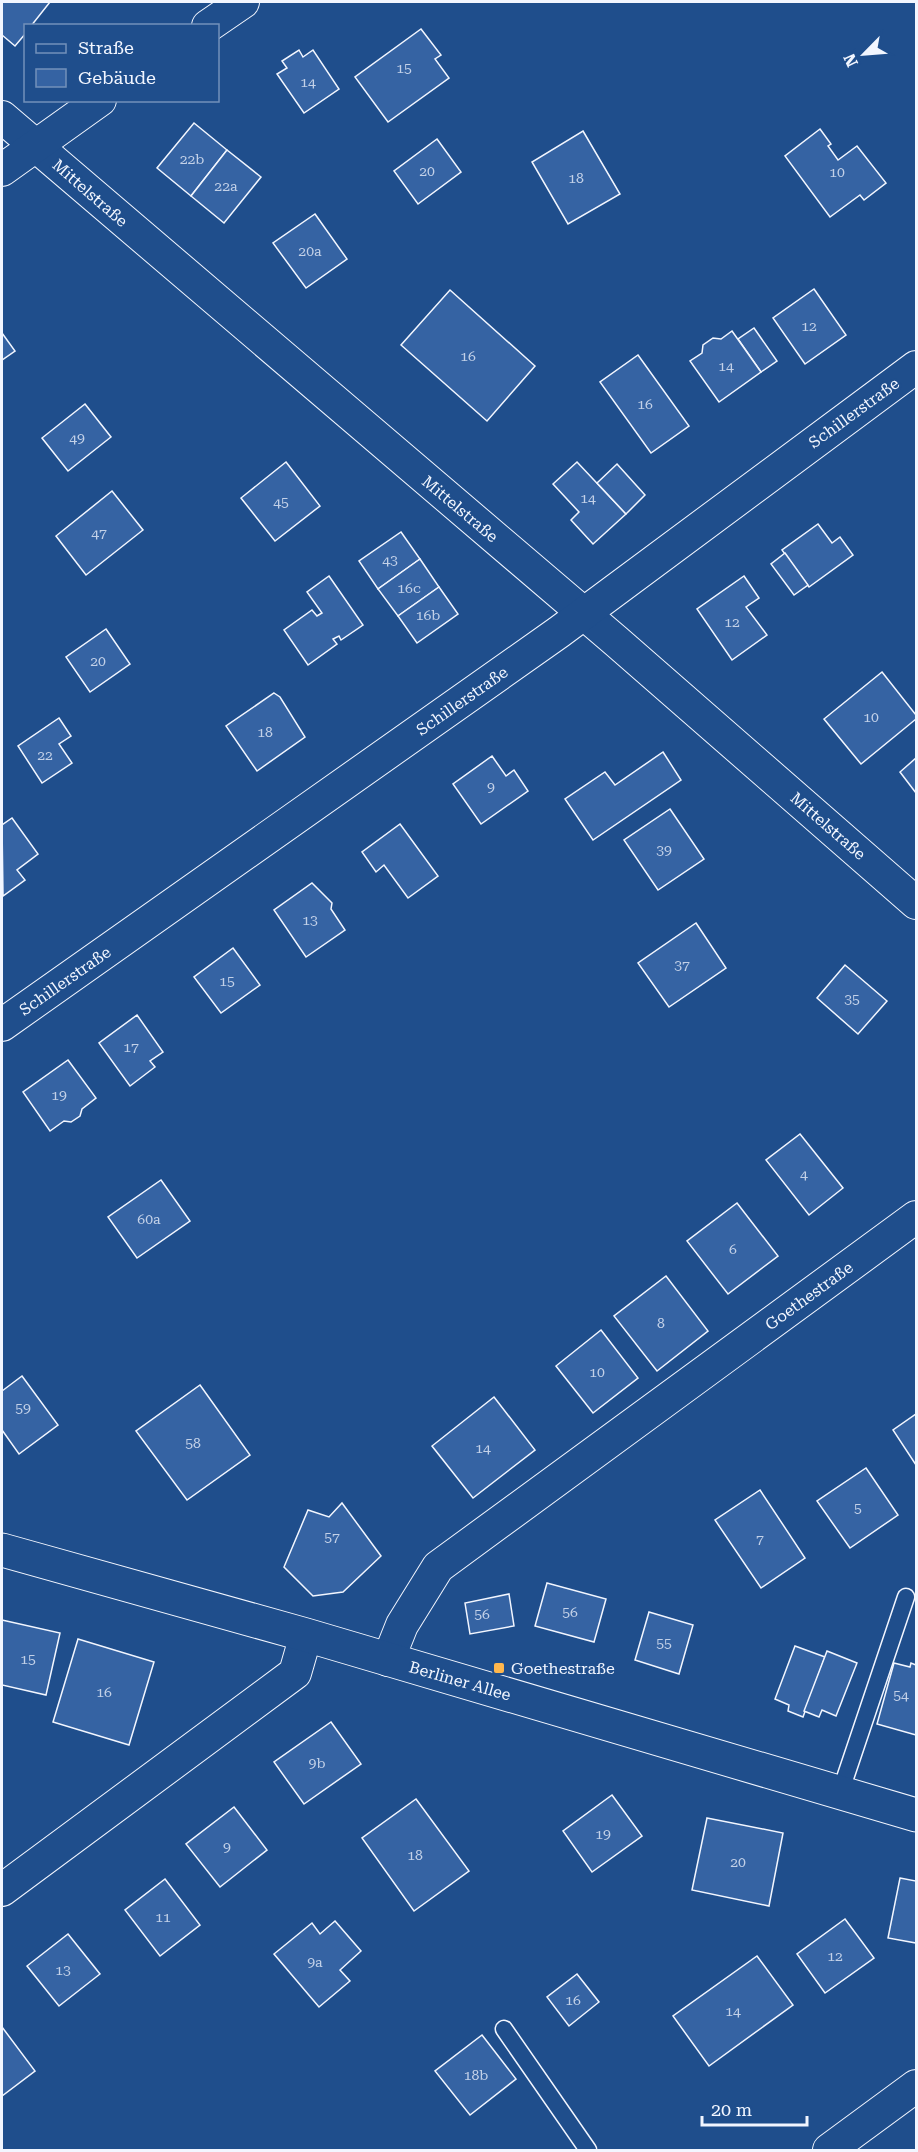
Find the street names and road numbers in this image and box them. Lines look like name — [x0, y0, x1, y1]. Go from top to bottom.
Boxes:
street label: Mittelstraße — [49, 155, 132, 231]
street label: Schillerstraße — [805, 374, 903, 452]
street label: Mittelstraße — [418, 472, 502, 546]
street label: Schillerstraße — [413, 662, 512, 740]
street label: Mittelstraße — [787, 788, 870, 864]
street label: Schillerstraße — [16, 942, 115, 1020]
street label: Goethestraße — [761, 1258, 857, 1334]
street label: Berliner Allee — [407, 1657, 513, 1705]

